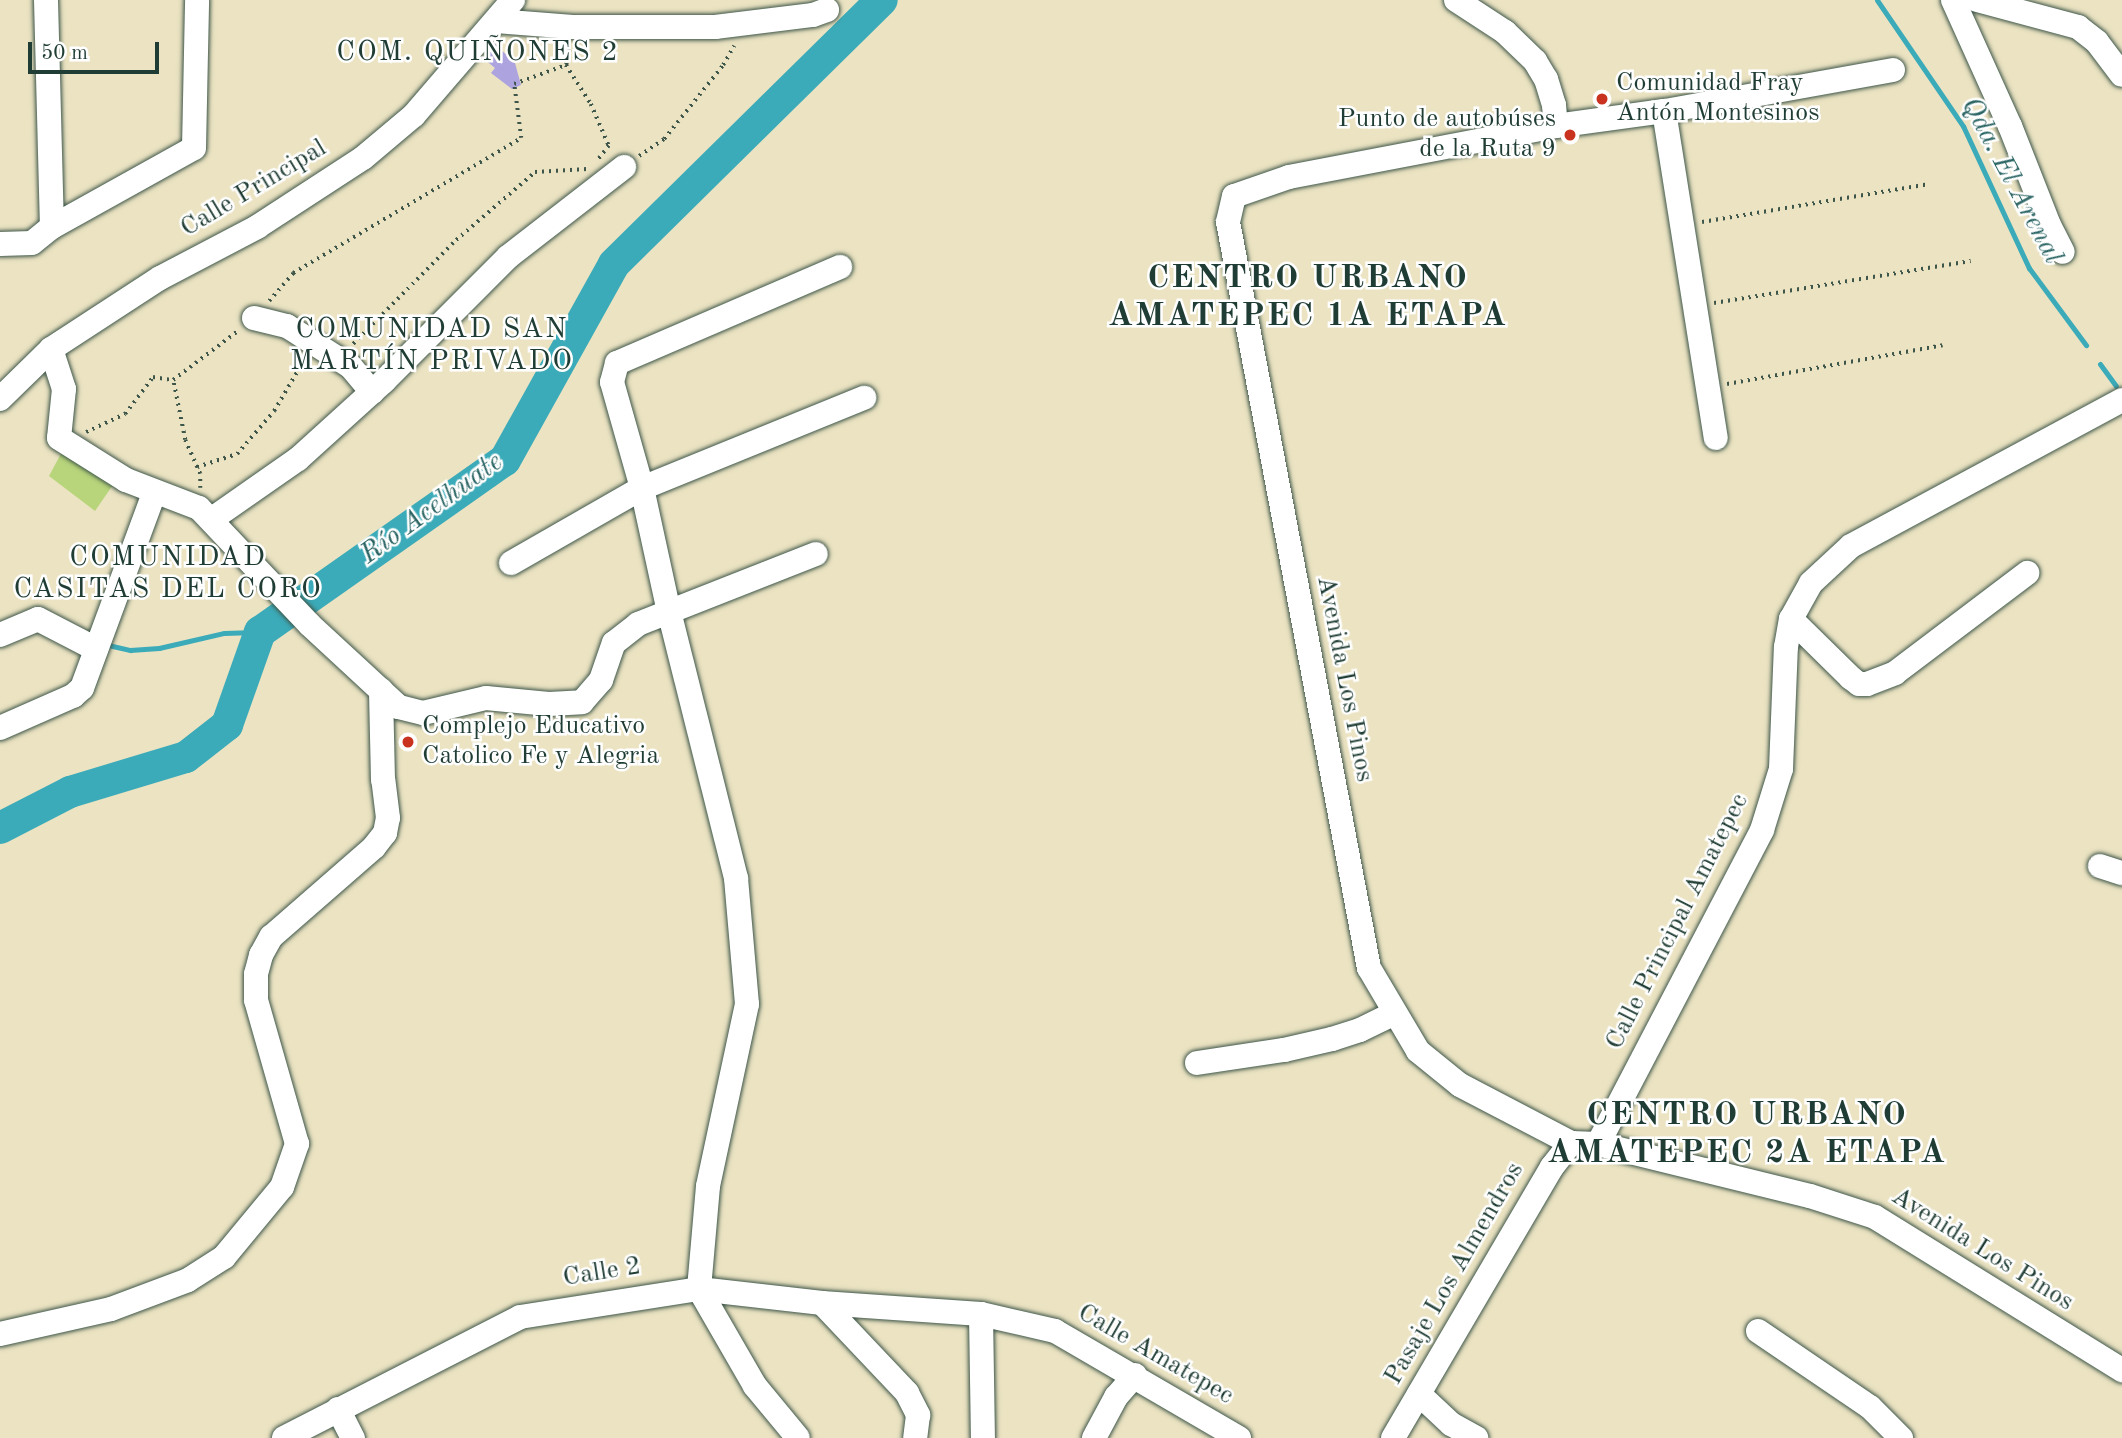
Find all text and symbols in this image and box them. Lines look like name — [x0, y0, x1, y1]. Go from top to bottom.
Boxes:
scale bar — [32, 28, 163, 72]
district label: COM. QUIÑONES 2 — [338, 36, 618, 70]
text: 50 m — [41, 43, 88, 64]
place label: Comunidad Fray Antón Montesinos — [1616, 68, 1820, 130]
marker: Comunidad Fray Antón Montesinos — [1594, 91, 1610, 107]
water label: Qda. El Arenal — [1953, 92, 2069, 270]
place label: Punto de autobúses de la Ruta 9 — [1338, 104, 1556, 166]
marker: Punto de autobúses de la Ruta 9 — [1562, 127, 1578, 143]
street label: Calle Principal — [175, 133, 333, 245]
district label: CENTRO URBANO AMATEPEC 1A ETAPA — [1110, 259, 1506, 337]
district label: COMUNIDAD SAN MARTÍN PRIVADO — [292, 313, 572, 379]
water label: Río Acelhuate — [354, 446, 510, 572]
district label: COMUNIDAD CASITAS DEL CORO — [15, 541, 321, 607]
street label: Avenida Los Pinos — [1309, 573, 1379, 785]
place label: Complejo Educativo Catolico Fe y Alegria — [422, 711, 659, 772]
marker: Complejo Educativo Catolico Fe y Alegria — [400, 734, 416, 750]
street label: Calle Principal Amatepec — [1600, 789, 1756, 1055]
district label: CENTRO URBANO AMATEPEC 2A ETAPA — [1549, 1096, 1945, 1174]
street label: Pasaje Los Almendros — [1379, 1157, 1531, 1391]
street label: Avenida Los Pinos — [1885, 1181, 2079, 1319]
street label: Calle 2 — [561, 1251, 643, 1295]
street label: Calle Amatepec — [1072, 1298, 1238, 1412]

